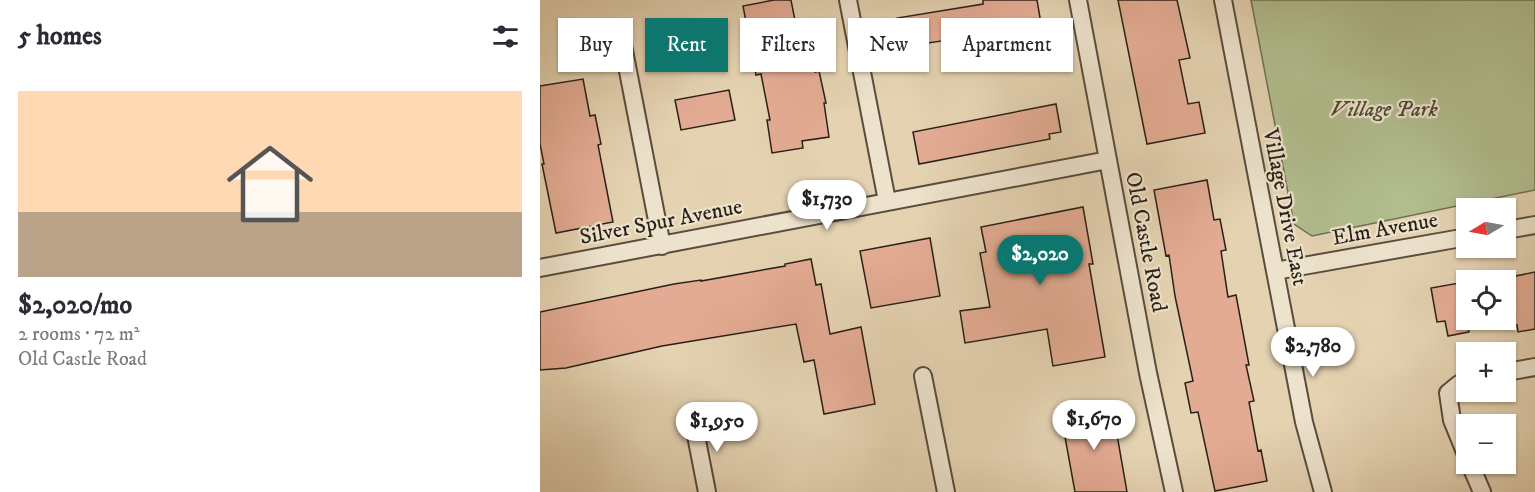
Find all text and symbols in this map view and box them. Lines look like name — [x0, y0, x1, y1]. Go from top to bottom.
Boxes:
chip: Buy — [558, 18, 633, 72]
chip: Rent — [645, 18, 728, 72]
chip: Filters — [740, 18, 836, 72]
chip: New — [848, 18, 929, 72]
chip: Apartment — [941, 18, 1073, 72]
text: 5 homes — [18, 20, 102, 53]
icon: filters — [489, 20, 522, 53]
park label: Village Park — [1330, 96, 1438, 123]
street label: Village Drive East — [1256, 125, 1313, 288]
icon: home — [216, 130, 324, 238]
street label: Old Castle Road — [1119, 170, 1173, 314]
pin: $1,730 — [778, 180, 876, 231]
text: $1,730 — [801, 187, 853, 212]
street label: Silver Spur Avenue — [578, 193, 744, 251]
north arrow — [1456, 198, 1516, 258]
map controls — [1456, 198, 1516, 474]
street label: Elm Avenue — [1330, 206, 1440, 252]
pin: $2,020 — [991, 235, 1089, 286]
text: $2,020 — [1011, 242, 1069, 267]
button: locate — [1456, 270, 1516, 330]
text: $2,020/mo — [18, 289, 132, 322]
text: 2 rooms · 72 m² — [18, 322, 140, 347]
pin: $2,780 — [1264, 327, 1362, 378]
text: $2,780 — [1285, 334, 1341, 359]
button: + — [1456, 342, 1516, 402]
text: Old Castle Road — [18, 347, 147, 372]
pin: $1,670 — [1045, 400, 1143, 451]
pin: $1,950 — [668, 402, 766, 453]
text: $1,670 — [1066, 407, 1122, 432]
text: $1,950 — [690, 409, 744, 434]
button: − — [1456, 414, 1516, 474]

